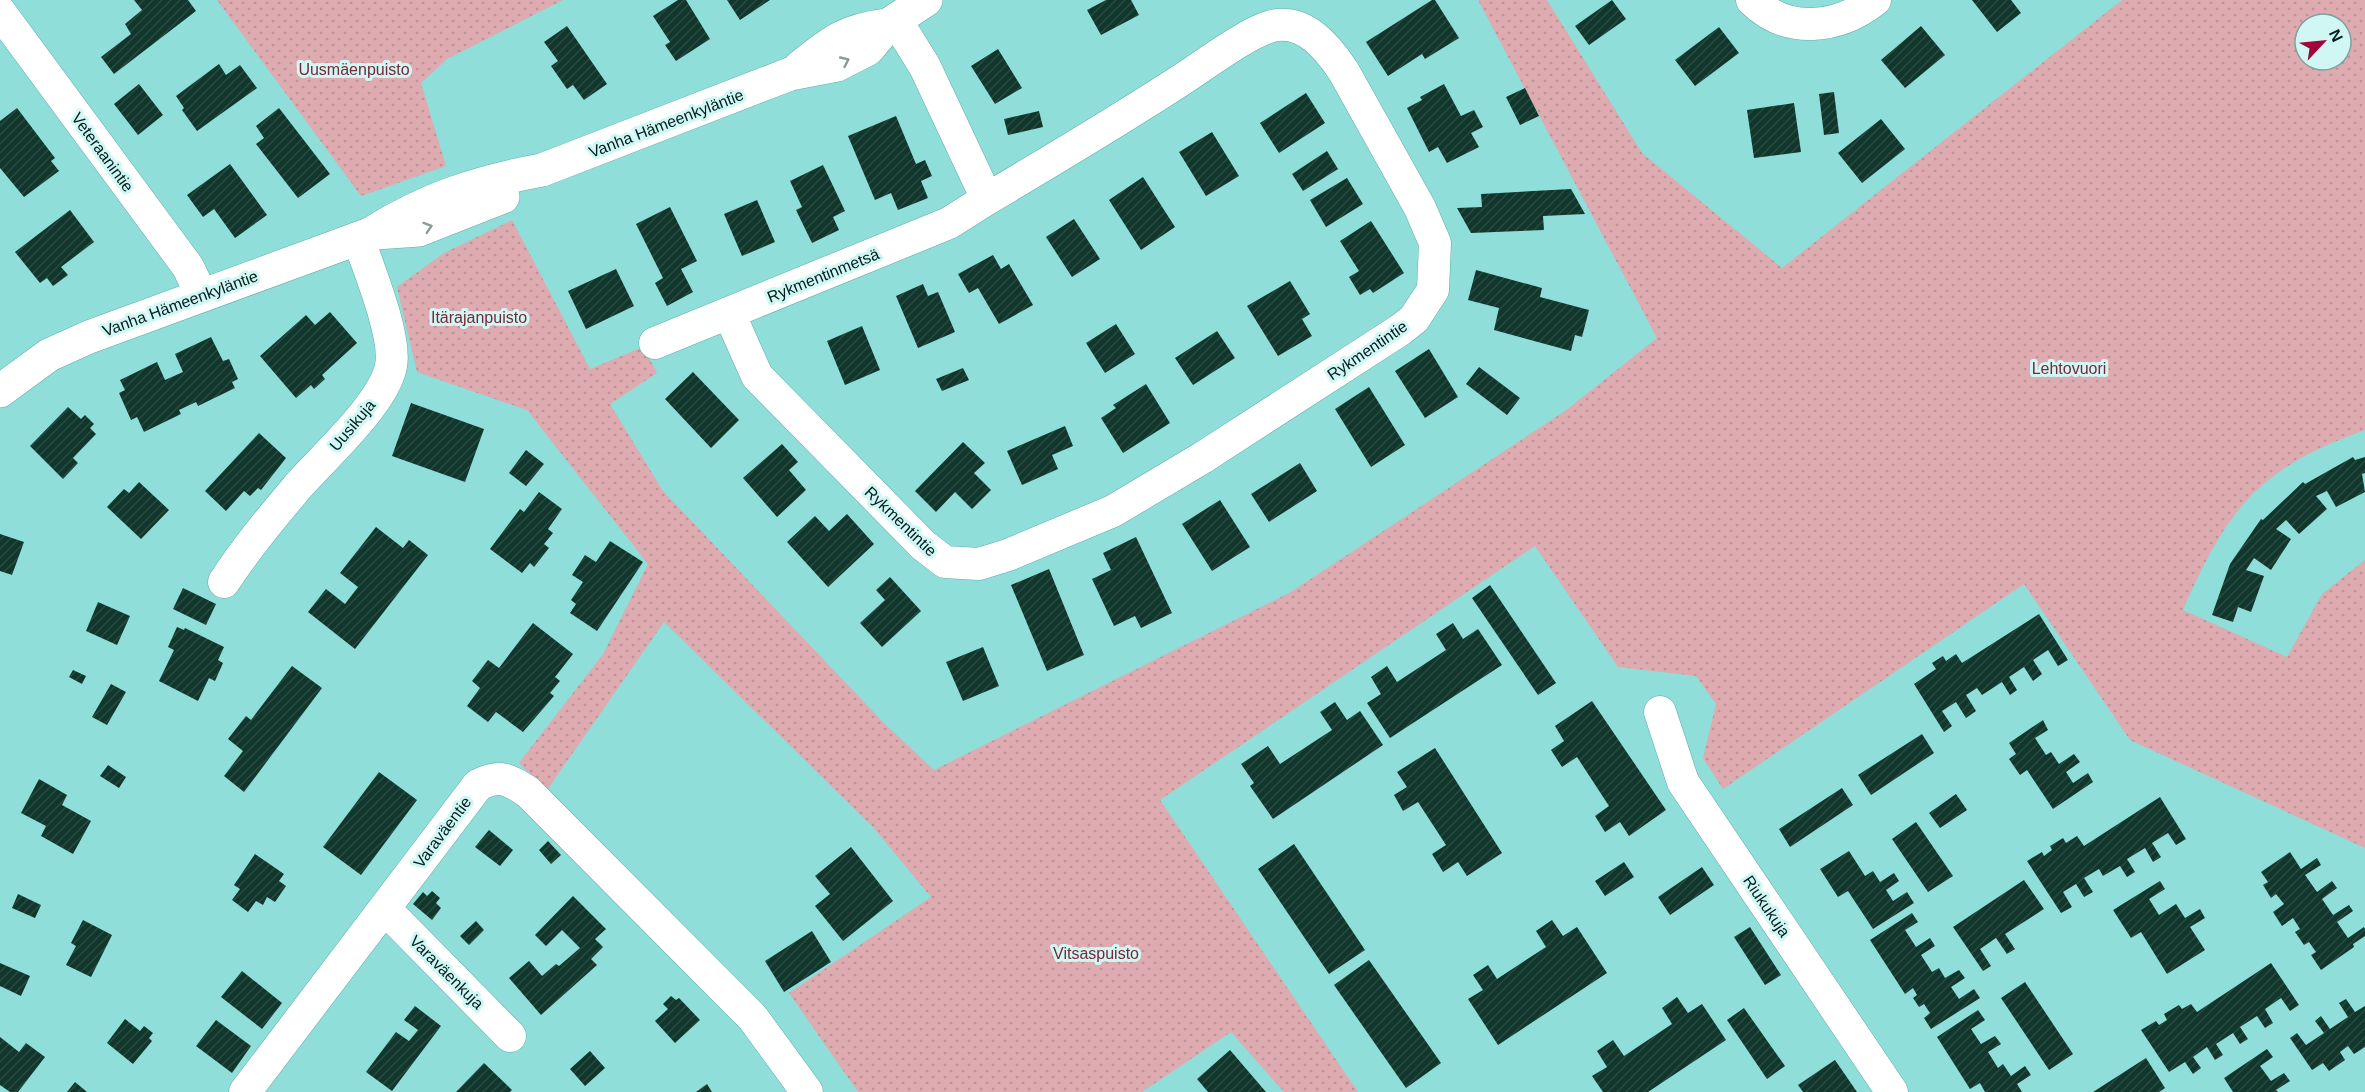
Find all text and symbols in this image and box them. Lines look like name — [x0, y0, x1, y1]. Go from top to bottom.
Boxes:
north arrow — [2293, 12, 2353, 72]
text: N — [2326, 27, 2346, 45]
one-way arrow — [838, 56, 849, 68]
park label: Uusmäenpuisto — [298, 61, 410, 78]
street label: Vanha Hämeenkyläntie — [586, 86, 746, 161]
street label: Veteraanintie — [68, 110, 137, 195]
one-way arrow — [422, 222, 433, 234]
street label: Rykmentinmetsä — [765, 245, 882, 306]
street label: Vanha Hämeenkyläntie — [100, 267, 260, 340]
park label: Itärajanpuisto — [431, 309, 527, 326]
street label: Rykmentintie — [1324, 317, 1410, 383]
park label: Lehtovuori — [2032, 360, 2106, 377]
street label: Uusikuja — [326, 396, 379, 454]
street label: Rykmentintie — [861, 483, 940, 560]
street label: Varaväentie — [410, 793, 475, 871]
street label: Riukukuja — [1740, 872, 1793, 940]
street label: Varaväenkuja — [406, 932, 487, 1013]
park label: Vitsaspuisto — [1053, 945, 1139, 962]

